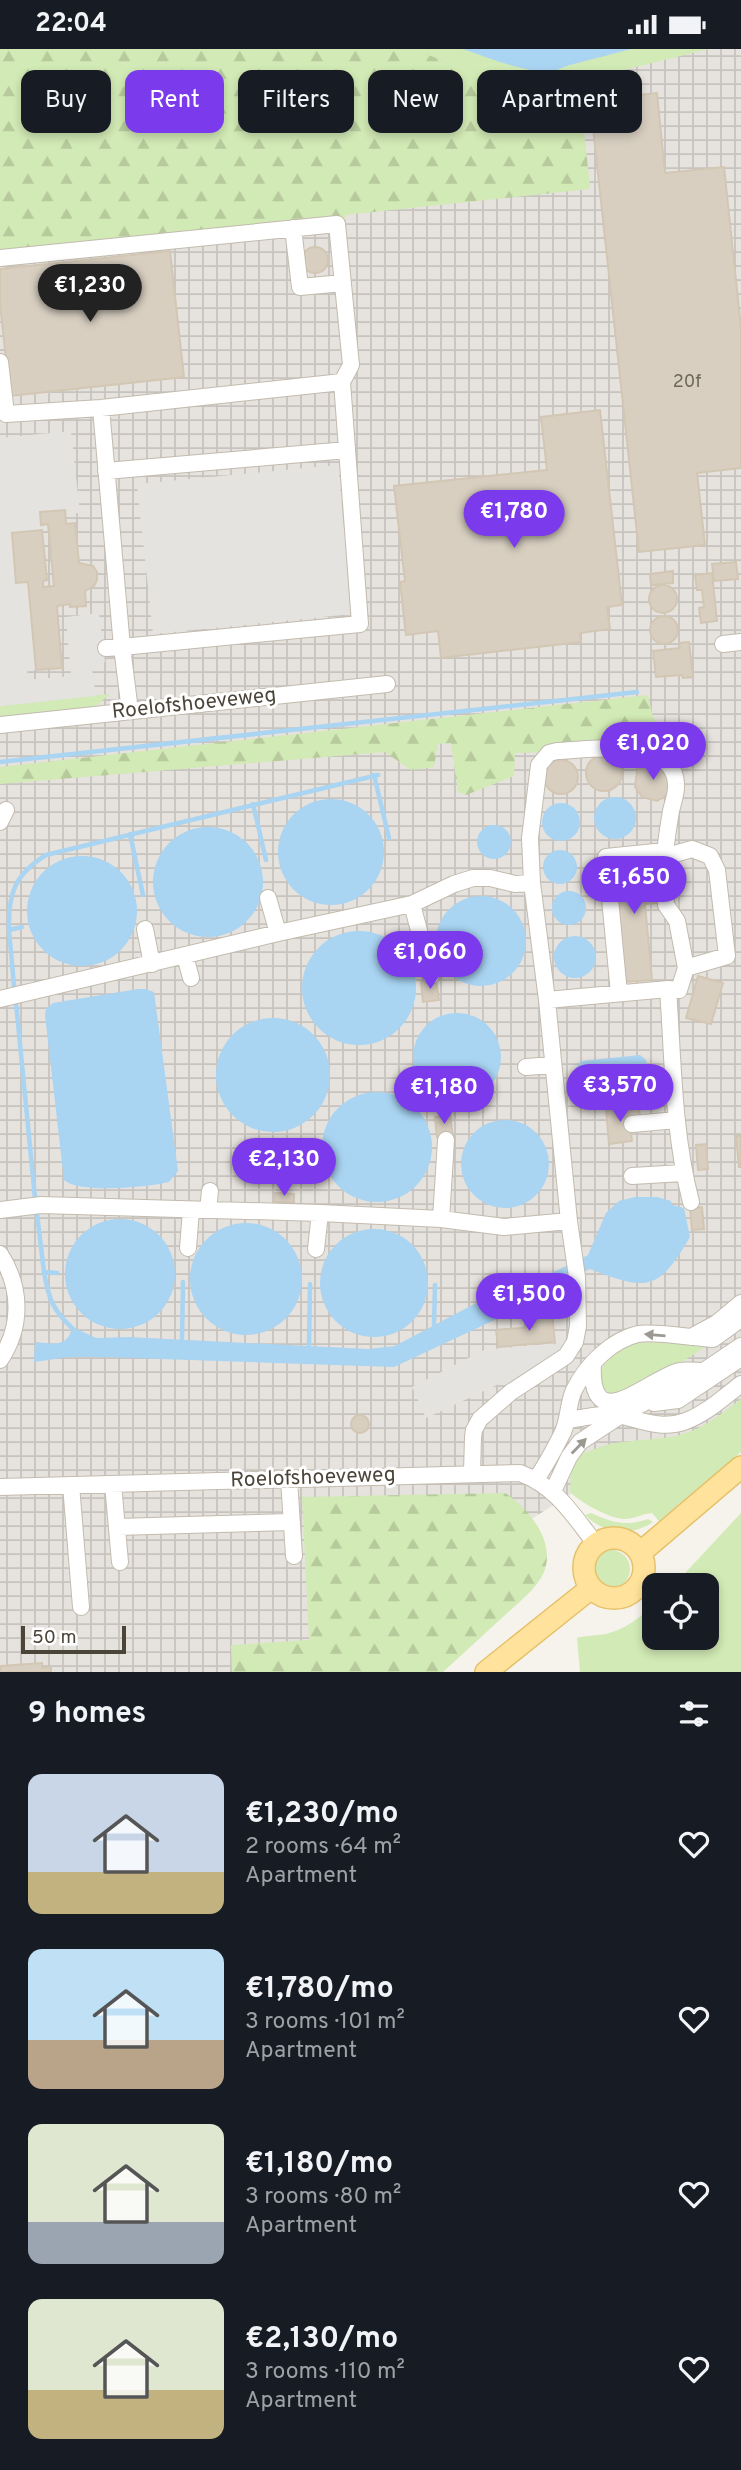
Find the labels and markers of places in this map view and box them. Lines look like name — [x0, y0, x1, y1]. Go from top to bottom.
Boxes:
pin: €1,230 — [33, 265, 147, 324]
pin: €1,780 — [457, 491, 571, 550]
pin: €1,020 — [596, 723, 710, 782]
pin: €1,650 — [577, 857, 691, 916]
pin: €1,060 — [373, 932, 487, 991]
pin: €3,570 — [563, 1065, 677, 1124]
pin: €1,180 — [387, 1067, 501, 1126]
pin: €2,130 — [227, 1139, 341, 1198]
pin: €1,500 — [472, 1273, 586, 1333]

